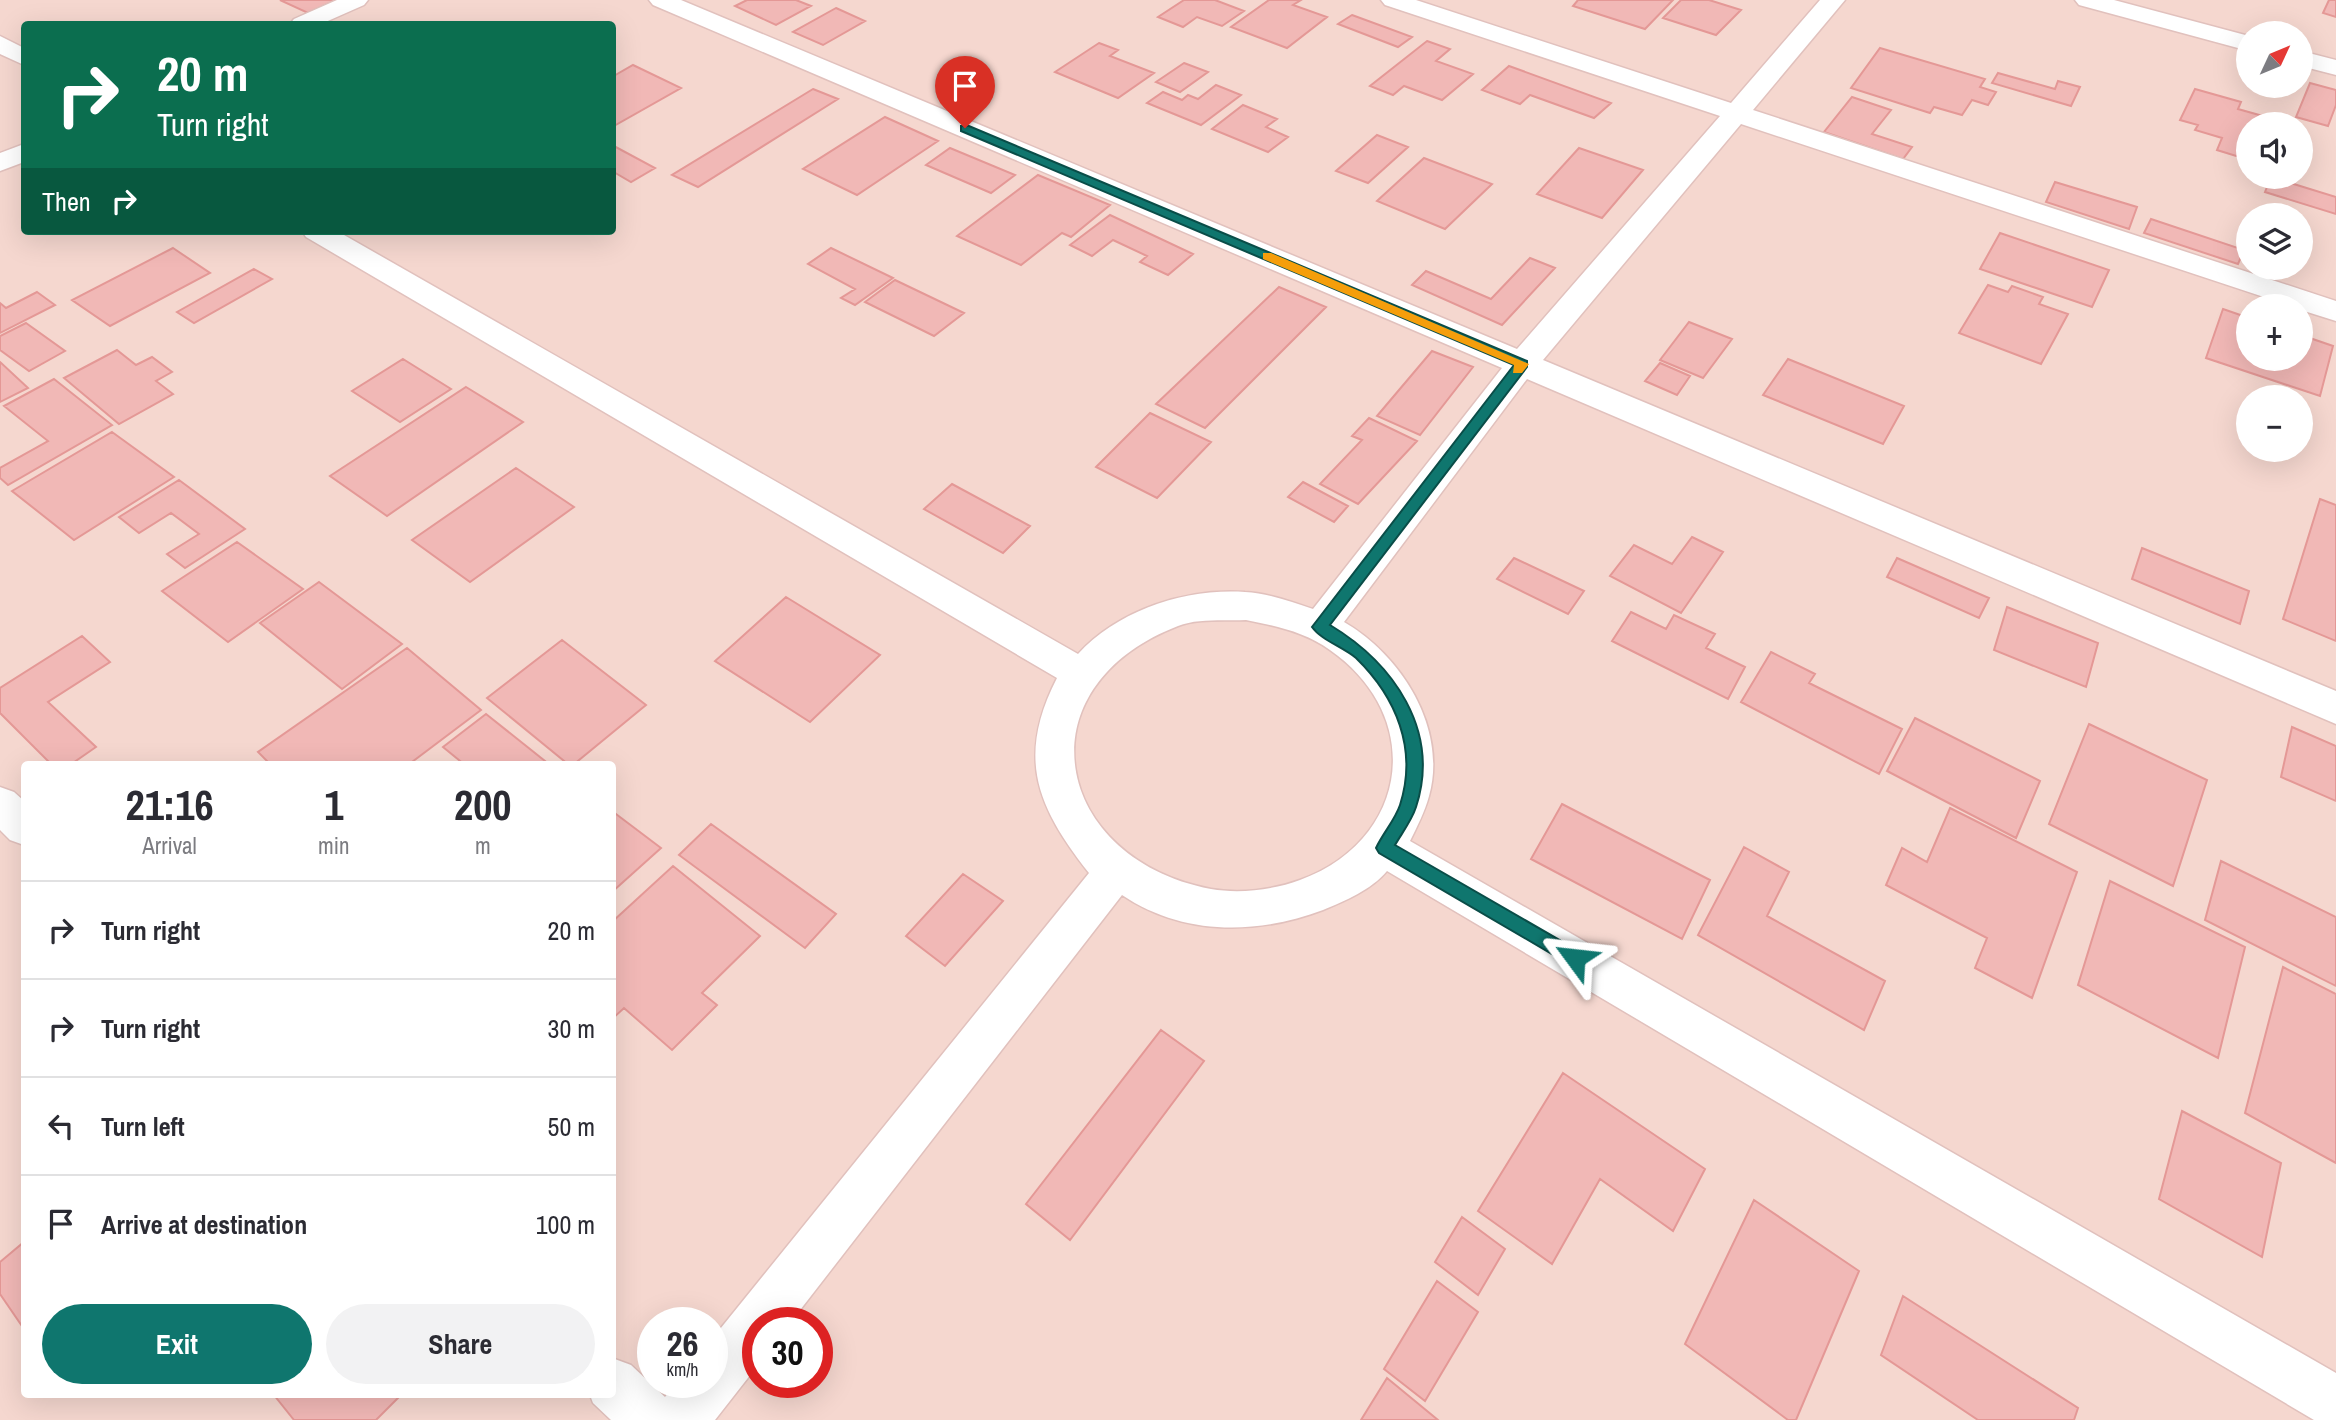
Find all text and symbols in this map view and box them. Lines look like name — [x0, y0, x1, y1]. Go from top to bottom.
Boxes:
north arrow — [2236, 21, 2314, 98]
map controls — [2236, 21, 2313, 462]
text: 20 m — [157, 40, 249, 106]
icon: right — [42, 49, 133, 140]
pin — [935, 56, 995, 128]
icon: arrive — [946, 67, 984, 105]
text: Turn right — [157, 103, 269, 146]
button: sound — [2236, 112, 2313, 189]
icon: right — [105, 182, 143, 220]
text: Then — [42, 184, 91, 219]
button: layers — [2236, 203, 2313, 280]
button: + — [2236, 294, 2313, 371]
button: − — [2236, 385, 2313, 462]
text: 21:16 — [126, 777, 214, 833]
text: 1 — [324, 777, 343, 833]
text: 200 — [454, 777, 512, 833]
text: Arrival — [142, 830, 197, 861]
text: min — [318, 830, 350, 861]
text: m — [475, 830, 491, 861]
icon: right — [42, 911, 80, 949]
text: Turn right — [101, 913, 200, 948]
text: 20 m — [548, 913, 595, 948]
position arrow — [1538, 921, 1612, 995]
icon: right — [42, 1009, 80, 1047]
text: Turn right — [101, 1011, 200, 1046]
text: 30 m — [548, 1011, 595, 1046]
icon: left — [42, 1107, 80, 1145]
text: Turn left — [101, 1109, 185, 1144]
text: 50 m — [548, 1109, 595, 1144]
icon: arrive — [42, 1205, 80, 1243]
text: Arrive at destination — [101, 1207, 307, 1242]
text: 100 m — [536, 1207, 595, 1242]
button: Exit — [42, 1304, 312, 1384]
button: Share — [326, 1304, 595, 1384]
speed limit sign: 30 — [742, 1307, 833, 1398]
text: 26 — [667, 1320, 698, 1367]
text: km/h — [667, 1357, 699, 1382]

